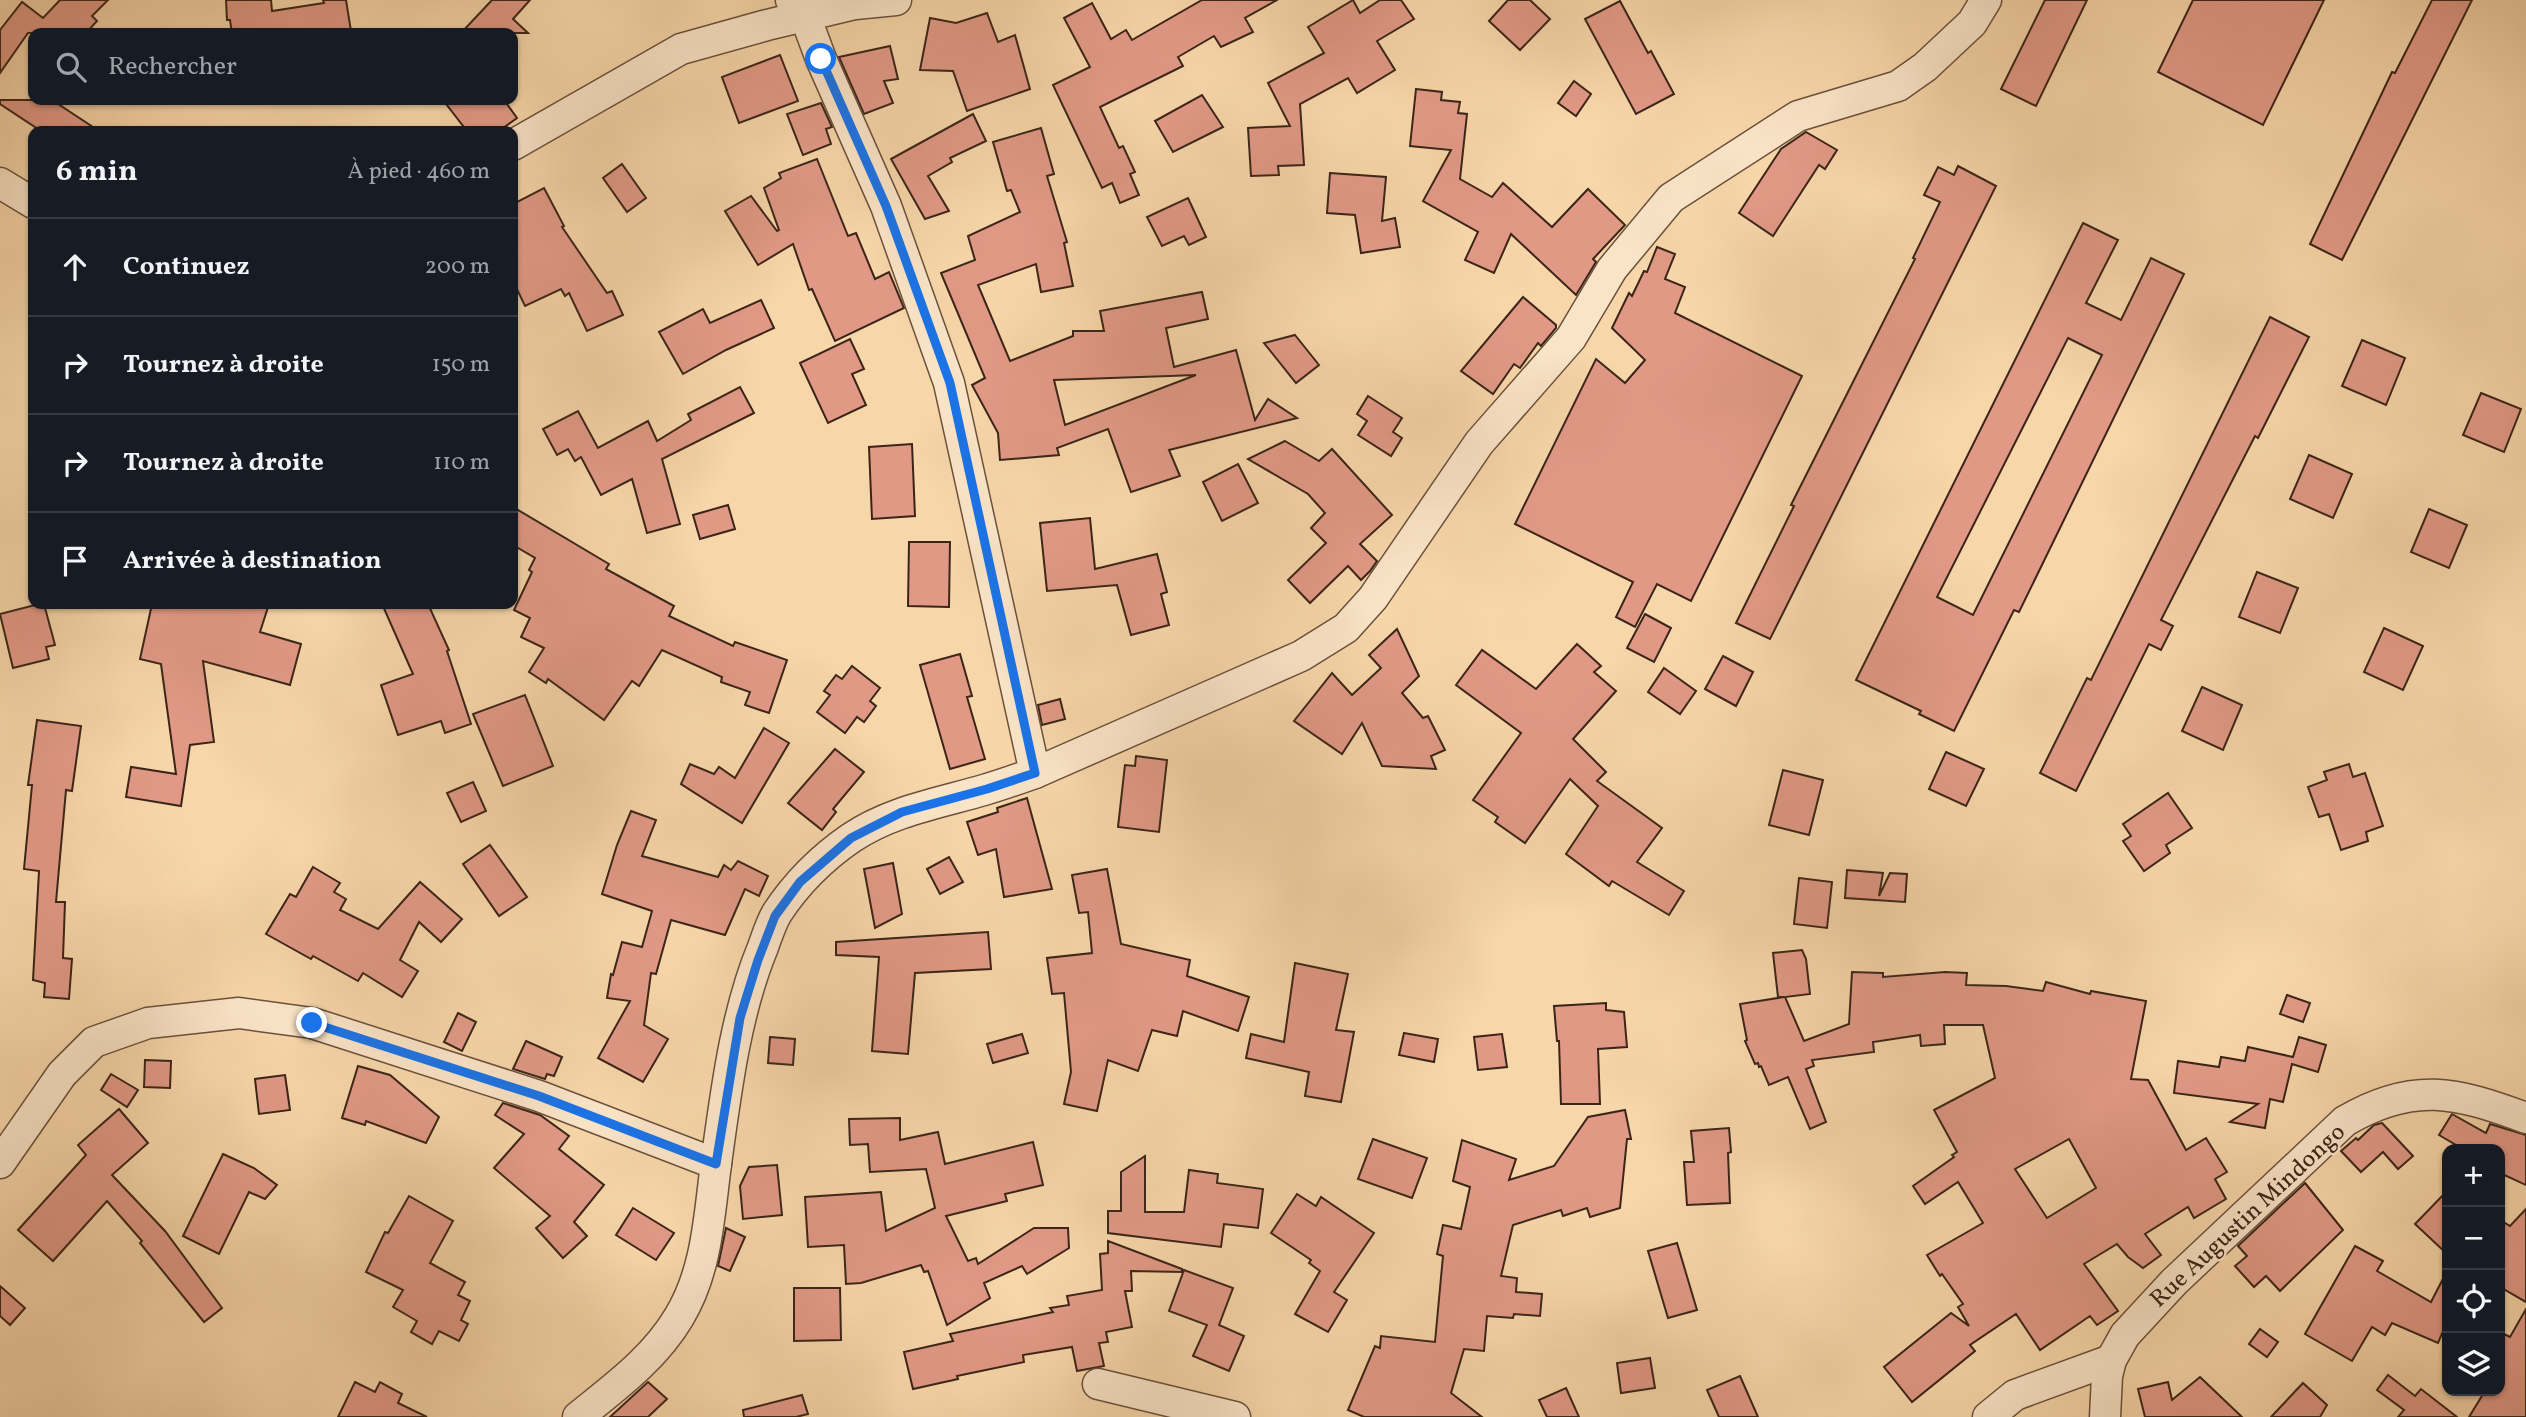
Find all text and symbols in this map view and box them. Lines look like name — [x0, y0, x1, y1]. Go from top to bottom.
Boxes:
search box — [28, 28, 518, 105]
route start — [805, 43, 836, 74]
icon: search — [52, 48, 90, 86]
text: Rechercher — [108, 49, 237, 85]
text: 6 min — [56, 151, 138, 193]
text: À pied · 460 m — [348, 156, 490, 188]
icon: ahead — [56, 248, 94, 286]
text: Continuez — [123, 249, 249, 285]
text: 200 m — [425, 251, 490, 283]
icon: right — [56, 346, 94, 384]
text: Tournez à droite — [123, 347, 324, 383]
text: 150 m — [432, 349, 490, 381]
icon: right — [56, 444, 94, 482]
text: Tournez à droite — [123, 445, 324, 481]
text: 110 m — [433, 447, 490, 479]
icon: arrive — [56, 542, 94, 580]
text: Arrivée à destination — [123, 543, 382, 579]
route end — [296, 1007, 327, 1038]
street label: Rue Augustin Mindongo — [2143, 1117, 2354, 1316]
map controls — [2442, 1144, 2505, 1396]
button: + — [2442, 1144, 2505, 1207]
button: − — [2442, 1207, 2505, 1270]
button: locate — [2442, 1270, 2505, 1333]
button: layers — [2442, 1333, 2505, 1396]

